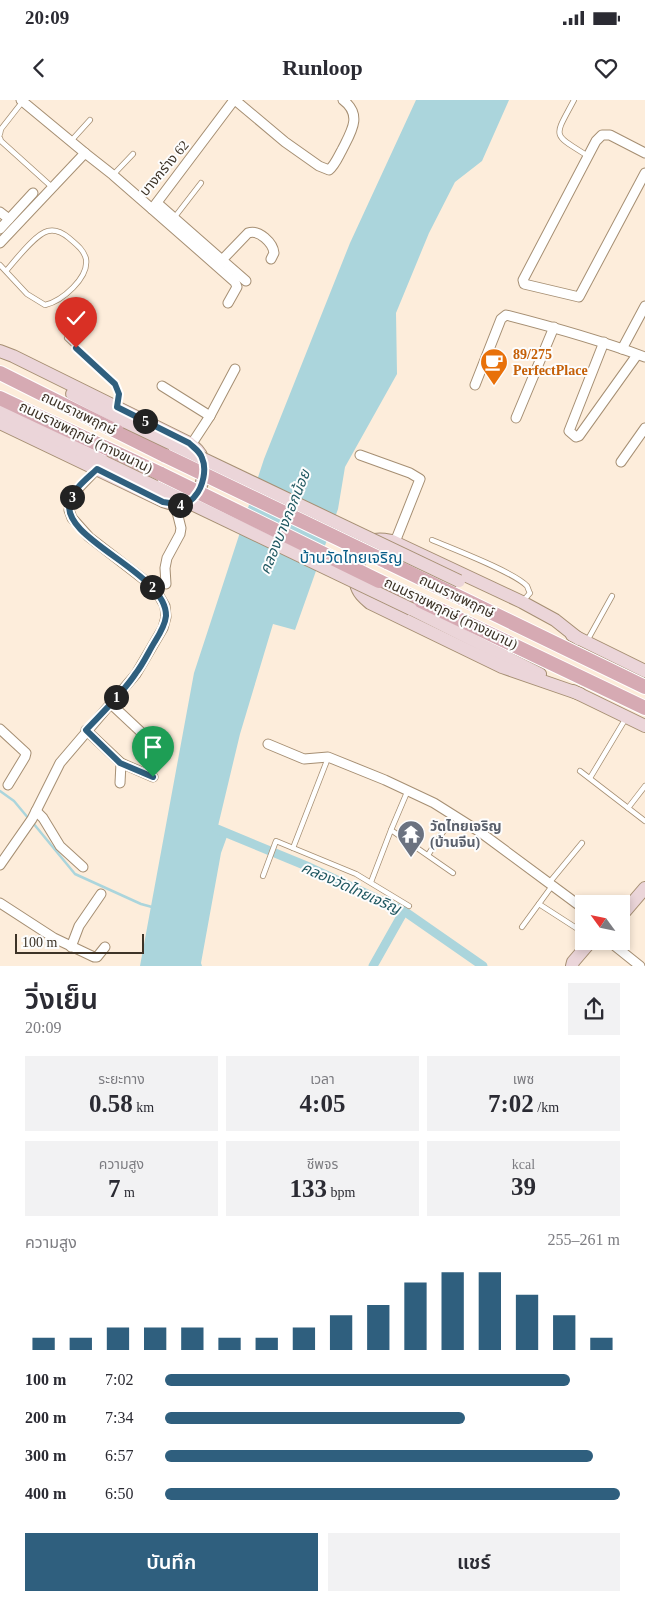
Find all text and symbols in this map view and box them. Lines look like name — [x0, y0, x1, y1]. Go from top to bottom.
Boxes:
text: 20:09 — [25, 7, 69, 28]
icon: back — [25, 54, 53, 82]
icon: heart — [592, 54, 620, 82]
text: Runloop — [282, 55, 363, 80]
street label: บางกร่าง 62 — [136, 137, 192, 199]
pin — [55, 297, 97, 348]
icon: check — [62, 304, 90, 332]
cafe icon: 89/275 PerfectPlace — [479, 347, 509, 386]
place label: 89/275 PerfectPlace — [513, 347, 588, 378]
street label: ถนนราชพฤกษ์ — [39, 389, 119, 438]
street label: ถนนราชพฤกษ์ (ทางขนาน) — [16, 399, 155, 477]
pin: 5 — [132, 408, 158, 434]
text: 5 — [142, 414, 149, 429]
water label: คลองบางกอกน้อย — [257, 467, 314, 576]
pin: 3 — [60, 484, 84, 510]
text: 3 — [69, 490, 76, 505]
pin: 4 — [168, 492, 192, 518]
text: 4 — [177, 498, 184, 513]
district label: บ้านวัดไทยเจริญ — [300, 549, 402, 566]
street label: ถนนราชพฤกษ์ — [417, 572, 497, 621]
pin: 2 — [140, 574, 164, 600]
street label: ถนนราชพฤกษ์ (ทางขนาน) — [381, 575, 520, 653]
text: 2 — [149, 580, 156, 595]
pin: 1 — [104, 684, 128, 710]
text: 1 — [113, 690, 120, 705]
pin — [132, 726, 174, 777]
icon: arrive — [139, 733, 167, 761]
temple icon: วัดไทยเจริญ (บ้านจีน) — [396, 819, 426, 858]
place label: วัดไทยเจริญ (บ้านจีน) — [430, 819, 502, 851]
water label: คลองวัดไทยเจริญ — [299, 859, 404, 918]
north arrow — [575, 895, 630, 950]
map controls — [575, 895, 630, 950]
scale bar — [15, 931, 144, 954]
text: 100 m — [22, 935, 57, 950]
button: share — [568, 983, 620, 1035]
text: วิ่งเย็น — [25, 984, 98, 1015]
text: 20:09 — [25, 1019, 61, 1036]
text: ระยะทาง — [98, 1072, 145, 1087]
text: เวลา — [310, 1072, 335, 1087]
text: เพซ — [513, 1072, 534, 1087]
text: 0.58 — [89, 1090, 133, 1117]
text: 4:05 — [300, 1090, 345, 1117]
text: 7:02 — [488, 1090, 534, 1117]
text: km — [133, 1100, 154, 1115]
text: /km — [534, 1100, 559, 1115]
text: ความสูง — [99, 1157, 144, 1172]
text: ชีพจร — [307, 1157, 338, 1172]
text: kcal — [512, 1157, 535, 1172]
text: 39 — [511, 1173, 536, 1200]
text: 7 — [108, 1175, 121, 1202]
text: 133 — [290, 1175, 327, 1202]
text: m — [121, 1185, 135, 1200]
text: bpm — [327, 1185, 355, 1200]
text: 255–261 m — [548, 1231, 620, 1248]
text: ความสูง — [25, 1234, 77, 1251]
text: 100 m — [25, 1371, 66, 1388]
text: 7:02 — [105, 1371, 133, 1388]
text: 200 m — [25, 1409, 66, 1426]
text: 7:34 — [105, 1409, 133, 1426]
text: 300 m — [25, 1447, 66, 1464]
text: 6:57 — [105, 1447, 133, 1464]
text: 400 m — [25, 1485, 66, 1502]
text: 6:50 — [105, 1485, 133, 1502]
button: บันทึก — [25, 1533, 318, 1591]
button: แชร์ — [328, 1533, 620, 1591]

